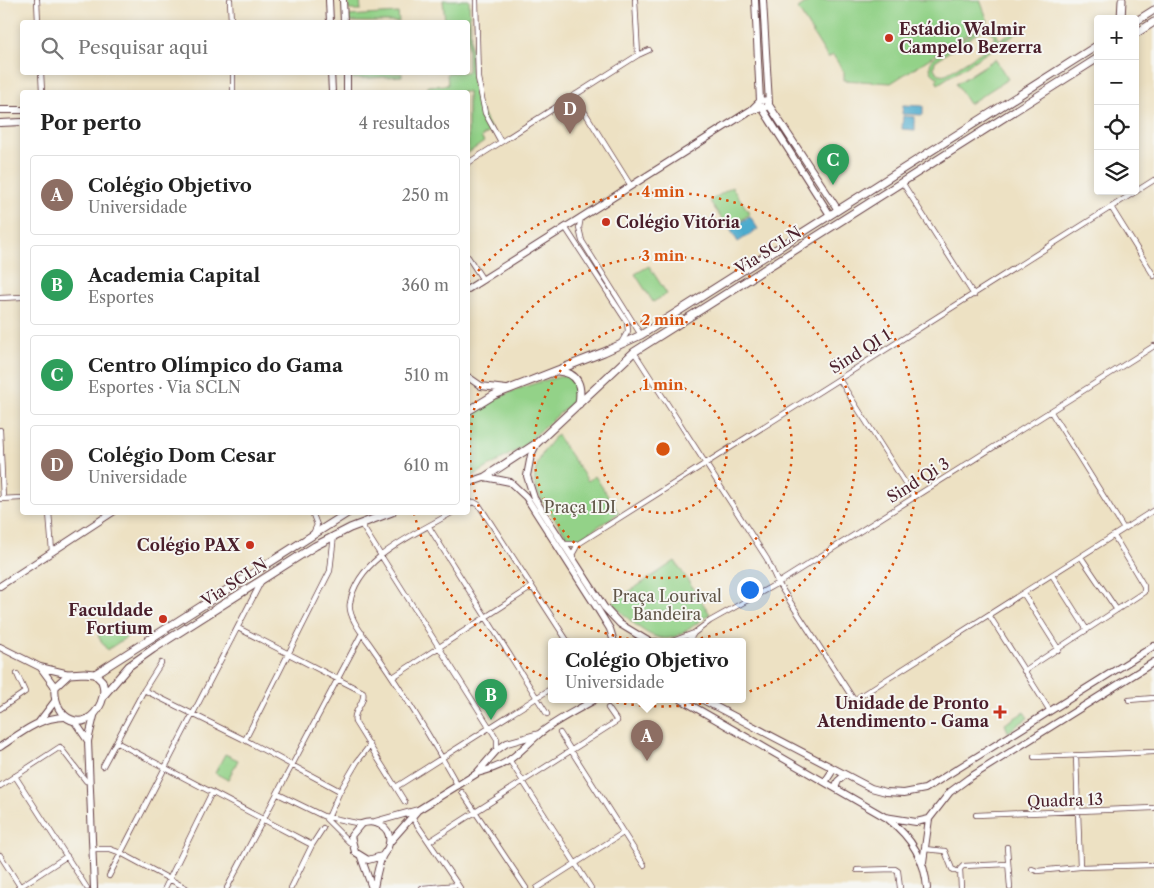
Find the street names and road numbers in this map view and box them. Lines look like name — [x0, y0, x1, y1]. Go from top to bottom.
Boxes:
street label: Via SCLN — [730, 222, 805, 279]
street label: Sind QI 1 — [826, 324, 895, 378]
street label: Sind Qi 3 — [883, 453, 953, 507]
street label: Via SCLN — [196, 553, 271, 611]
street label: Quadra 13 — [1027, 789, 1103, 811]

